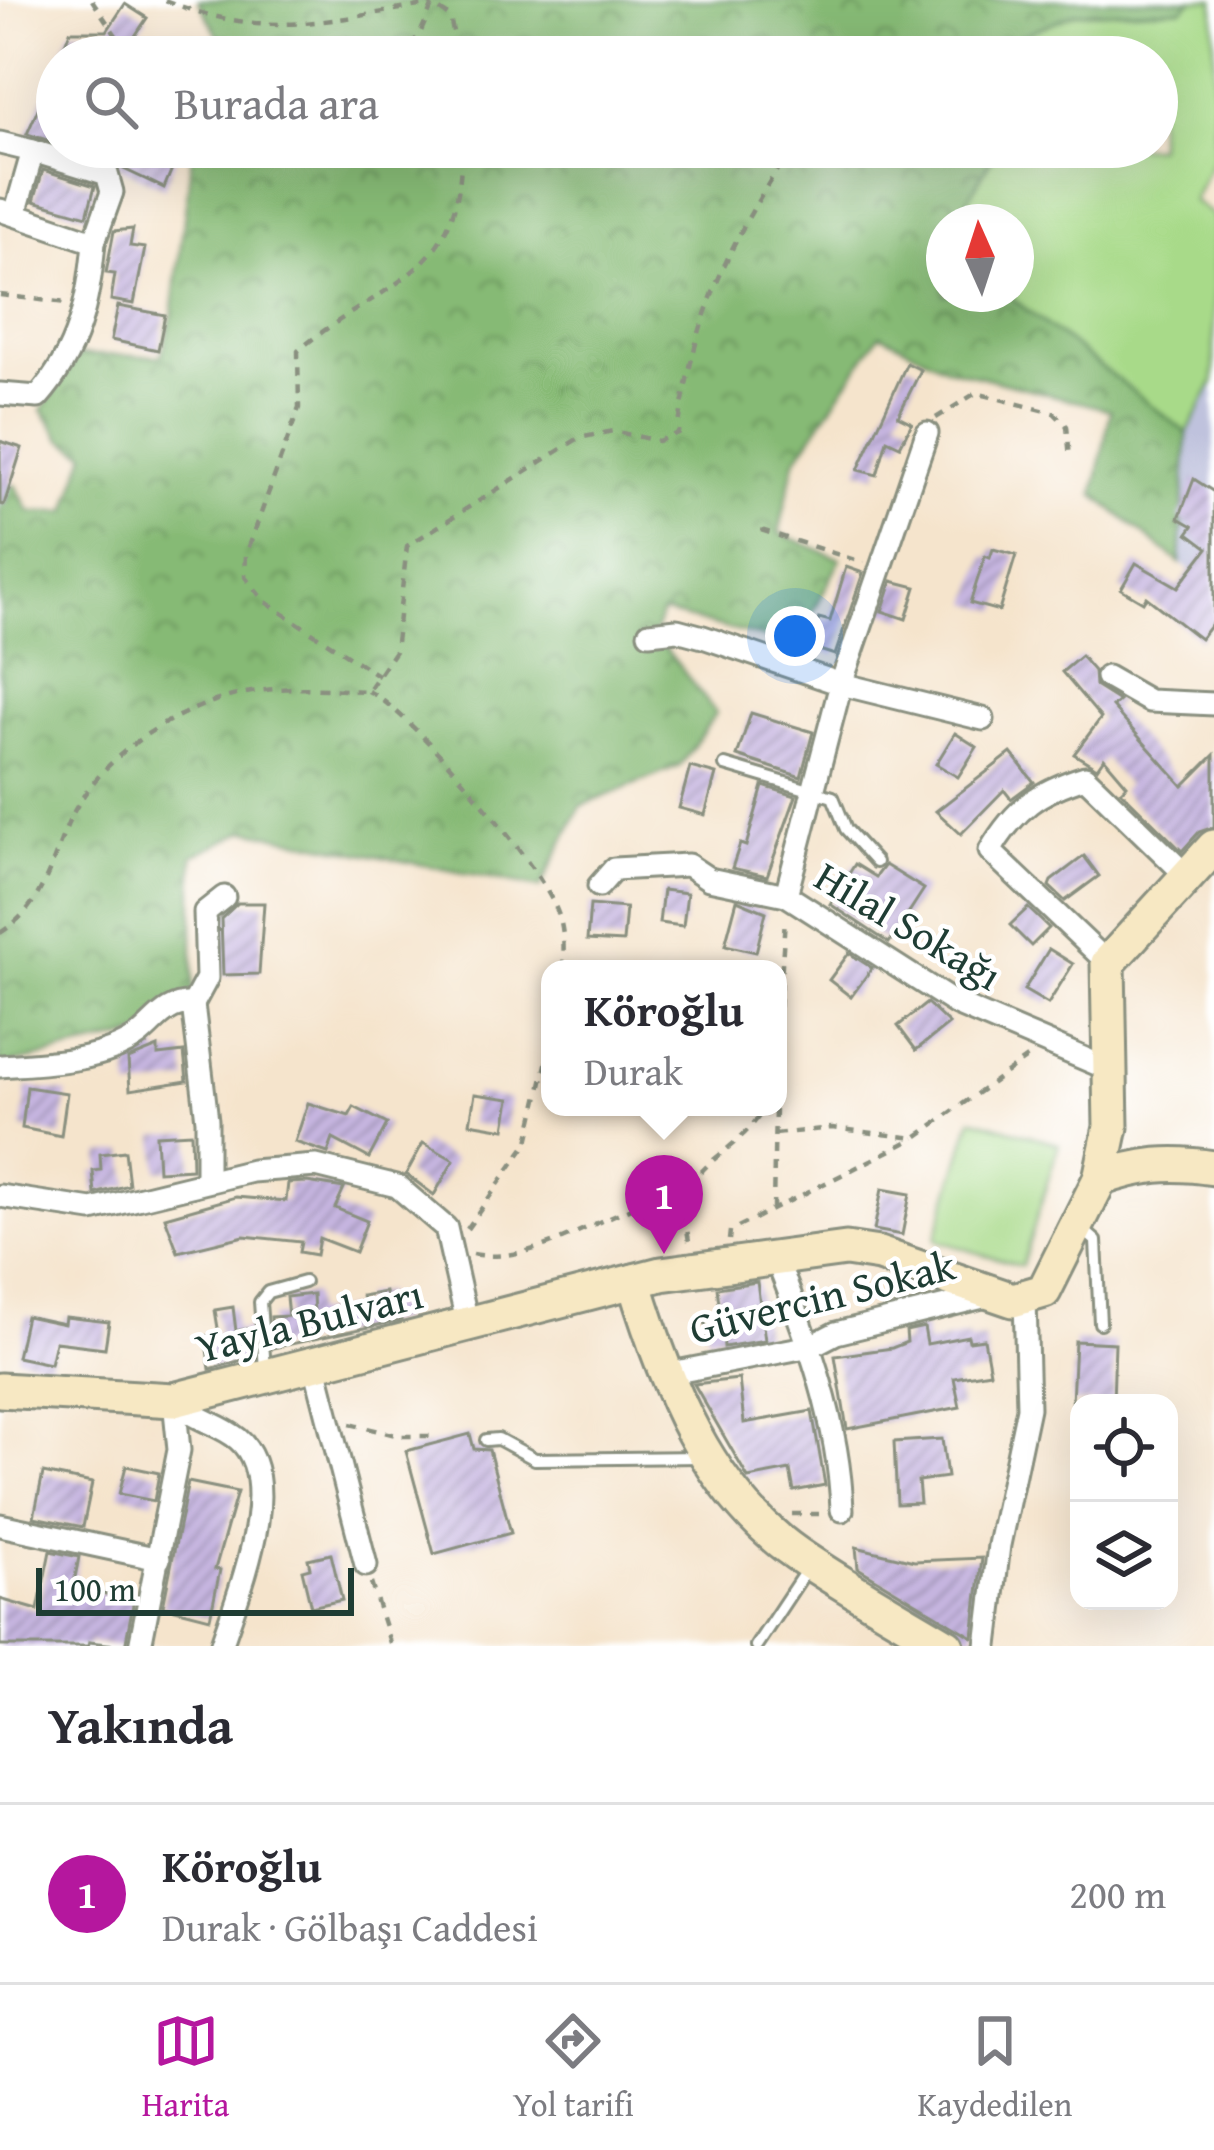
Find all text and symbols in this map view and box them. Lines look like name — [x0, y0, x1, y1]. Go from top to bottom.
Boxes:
search box — [36, 36, 1178, 168]
icon: search — [78, 69, 144, 135]
text: Burada ara — [174, 70, 379, 135]
north arrow — [926, 204, 1034, 312]
your location — [765, 606, 825, 666]
street label: Hilal Sokağı — [804, 845, 1014, 1005]
popup — [541, 960, 787, 1116]
text: Köroğlu — [584, 977, 744, 1042]
text: Durak — [584, 1042, 683, 1099]
pin: 1 — [625, 1155, 703, 1254]
street label: Güvercin Sokak — [683, 1233, 962, 1358]
street label: Yayla Bulvarı — [189, 1262, 429, 1378]
map controls — [1070, 1394, 1178, 1610]
button: locate — [1070, 1394, 1178, 1502]
button: layers — [1070, 1502, 1178, 1610]
scale bar — [36, 1562, 354, 1615]
text: 100 m — [54, 1565, 136, 1613]
text: Yakında — [48, 1687, 233, 1762]
text: Köroğlu — [162, 1833, 322, 1898]
text: 1 — [77, 1865, 97, 1922]
text: 200 m — [1069, 1865, 1166, 1922]
text: Durak · Gölbaşı Caddesi — [162, 1898, 538, 1955]
tab: Harita — [142, 2008, 229, 2128]
tab: Yol tarifi — [513, 2008, 634, 2128]
tab: Kaydedilen — [917, 2008, 1072, 2128]

